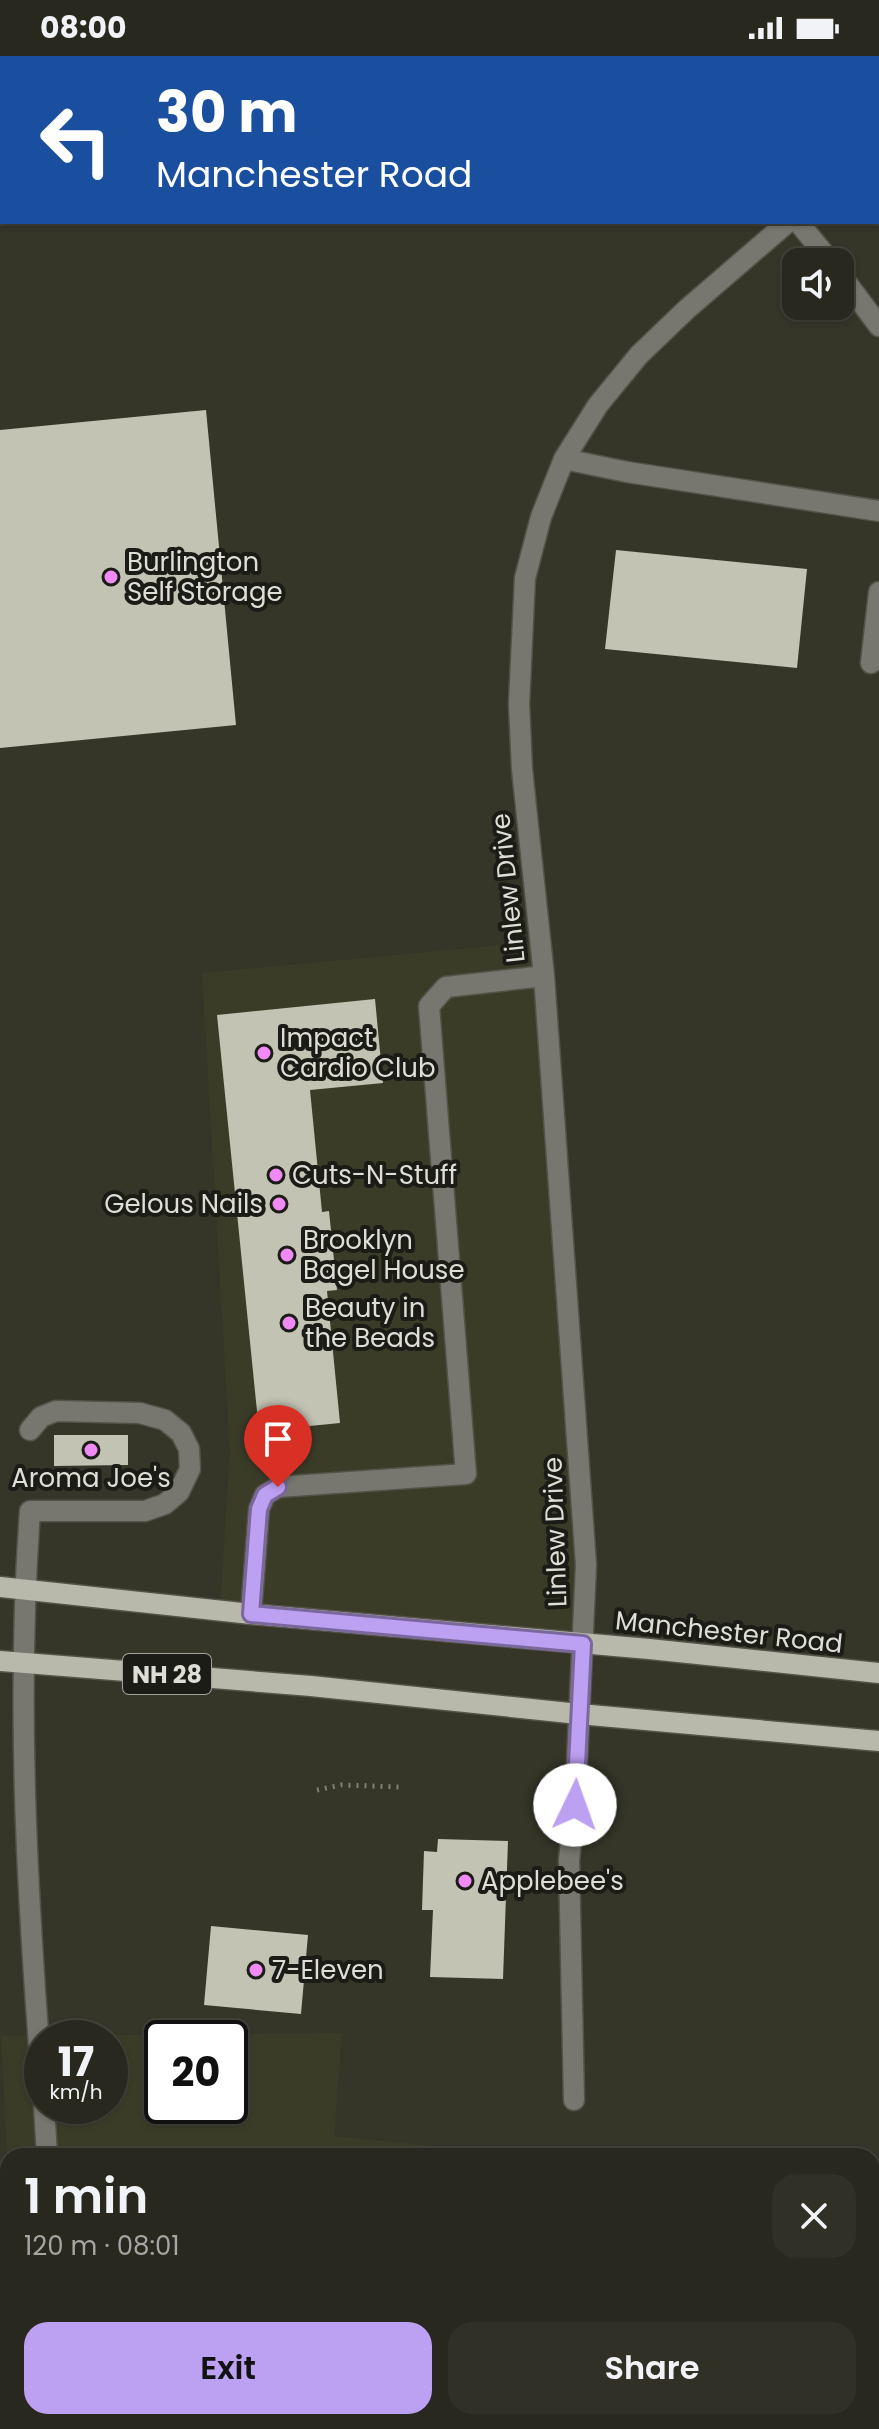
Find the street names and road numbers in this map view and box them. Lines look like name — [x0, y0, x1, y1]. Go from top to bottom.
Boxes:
street label: Linlew Drive — [482, 811, 534, 965]
street label: Linlew Drive — [534, 1456, 576, 1608]
street label: Manchester Road — [613, 1602, 845, 1662]
road number: NH 28 — [123, 1654, 211, 1694]

